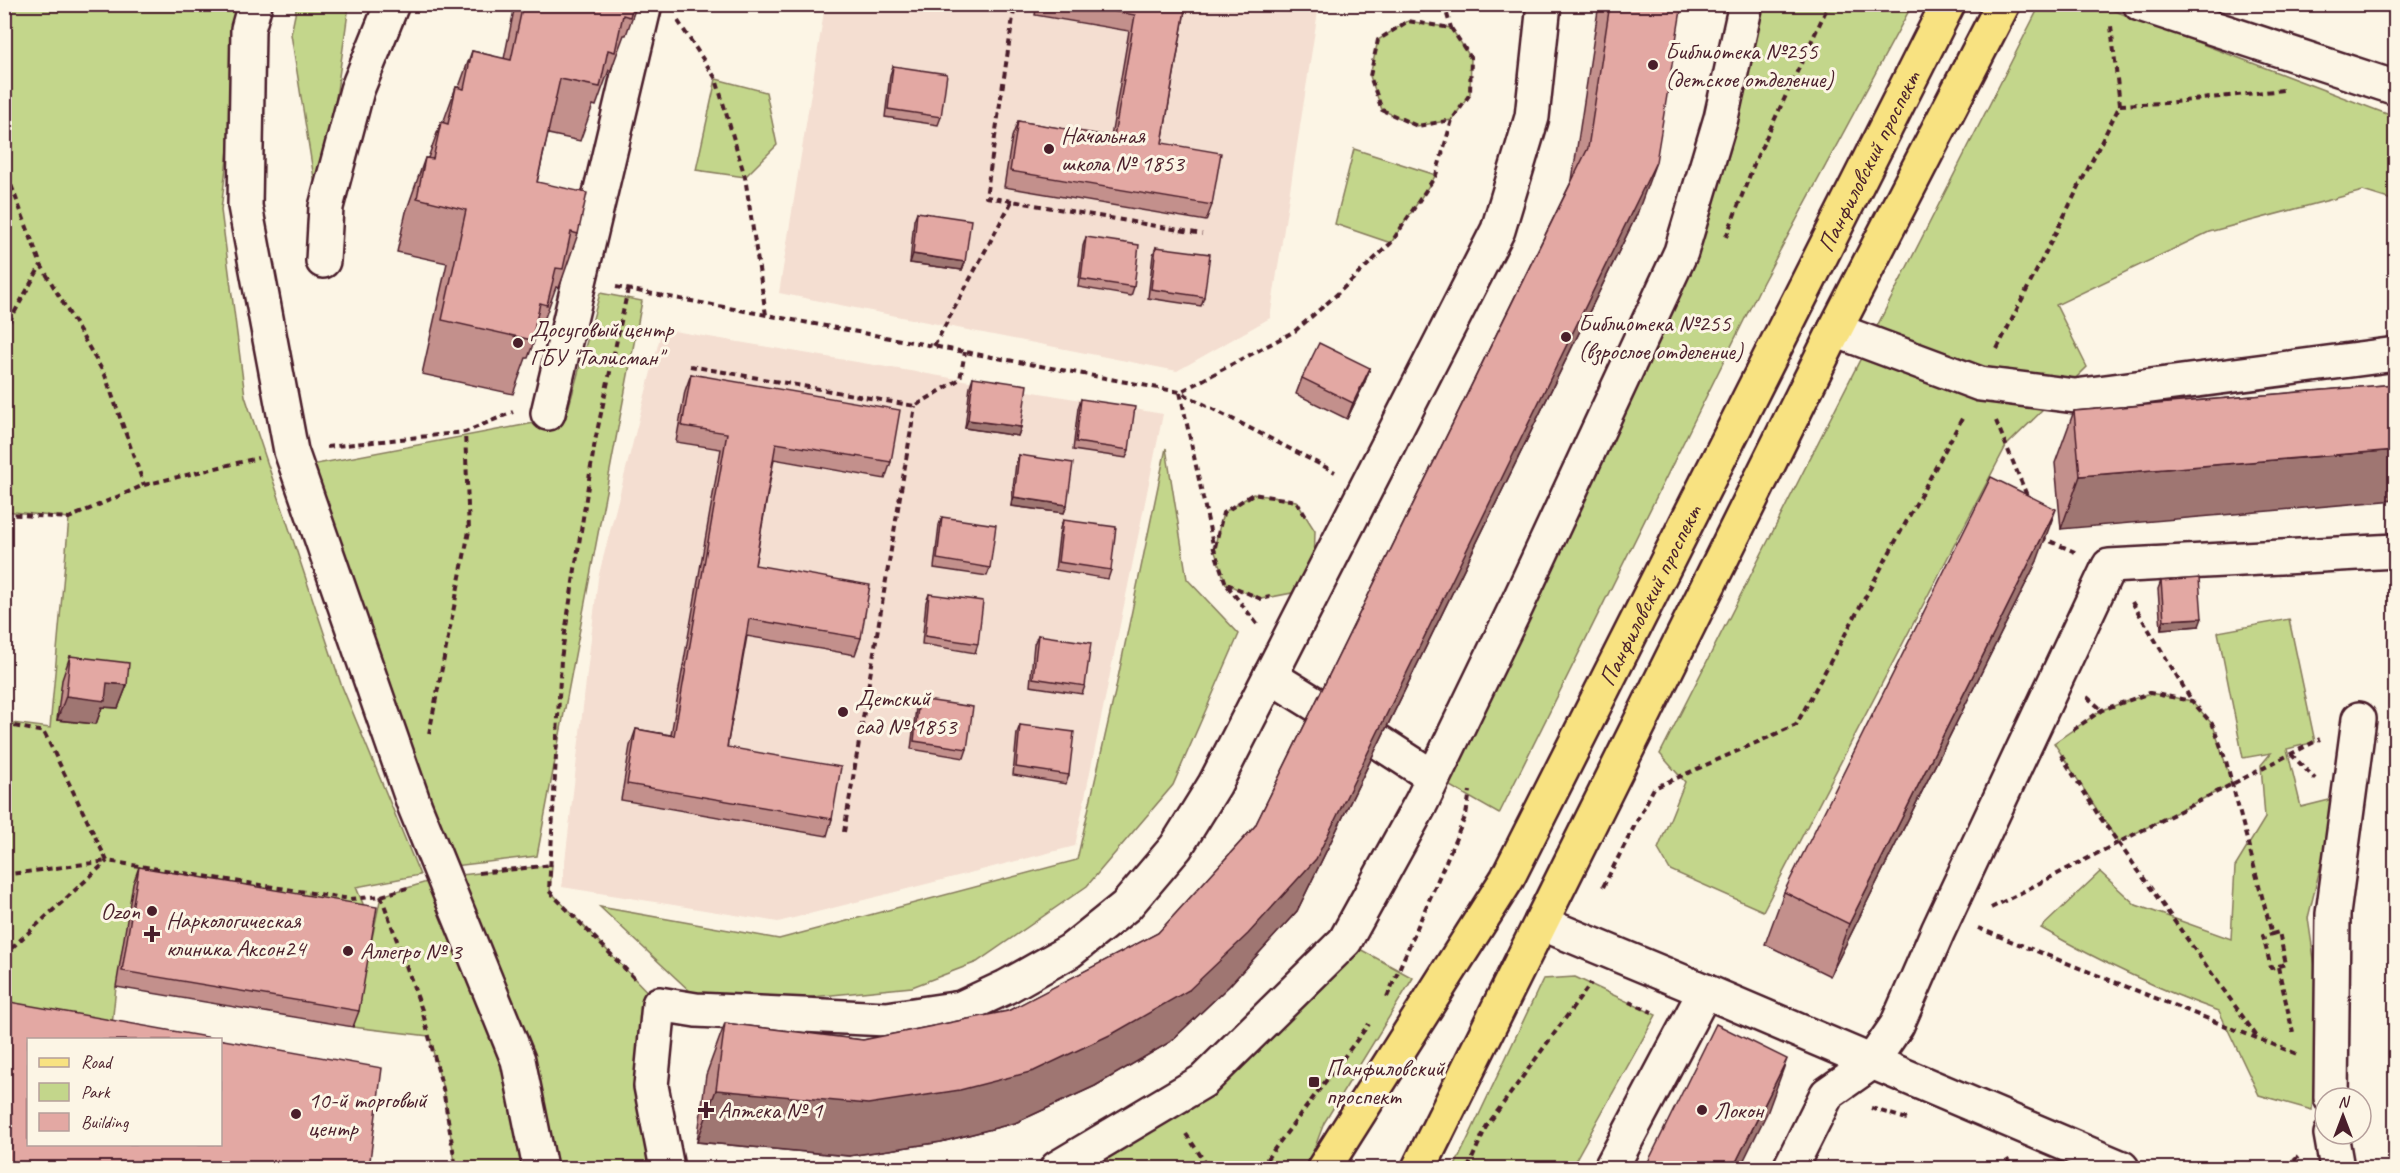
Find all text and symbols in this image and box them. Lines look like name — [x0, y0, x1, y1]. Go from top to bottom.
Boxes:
place label: Библиотека №255 (детское отделение) — [1665, 36, 1834, 94]
marker: Библиотека №255 (детское отделение) — [1646, 58, 1660, 72]
street label: Панфиловский проспект — [1811, 65, 1927, 257]
place label: Начальная школа № 1853 — [1061, 120, 1186, 178]
marker: Начальная школа № 1853 — [1042, 142, 1056, 156]
place label: Библиотека №255 (взрослое отделение) — [1578, 308, 1744, 366]
place label: Досуговый центр ГБУ "Талисман" — [530, 314, 674, 372]
marker: Библиотека №255 (взрослое отделение) — [1559, 330, 1573, 344]
marker: Досуговый центр ГБУ "Талисман" — [511, 336, 525, 350]
street label: Панфиловский проспект — [1592, 499, 1709, 691]
place label: Детский сад № 1853 — [855, 683, 958, 741]
marker: Детский сад № 1853 — [836, 705, 850, 719]
place label: Ozon — [101, 896, 140, 926]
marker: Ozon — [145, 904, 159, 918]
place label: Наркологическая клиника Аксон24 — [166, 905, 308, 963]
marker: Наркологическая клиника Аксон24 — [143, 925, 161, 943]
place label: Аллегро № 3 — [360, 936, 464, 966]
marker: Аллегро № 3 — [341, 944, 355, 958]
legend — [27, 1038, 222, 1146]
text: Road — [81, 1051, 114, 1073]
place label: Панфиловский проспект — [1326, 1053, 1446, 1111]
marker: Панфиловский проспект — [1307, 1075, 1321, 1089]
text: Park — [81, 1081, 111, 1103]
place label: 10-й торговый центр — [308, 1085, 429, 1143]
north arrow — [2313, 1086, 2373, 1146]
text: N — [2338, 1092, 2351, 1112]
place label: Аптека № 1 — [718, 1095, 823, 1125]
place label: Локон — [1714, 1095, 1765, 1125]
marker: Аптека № 1 — [699, 1103, 713, 1117]
marker: Локон — [1695, 1103, 1709, 1117]
marker: 10-й торговый центр — [289, 1107, 303, 1121]
text: Building — [81, 1111, 130, 1133]

